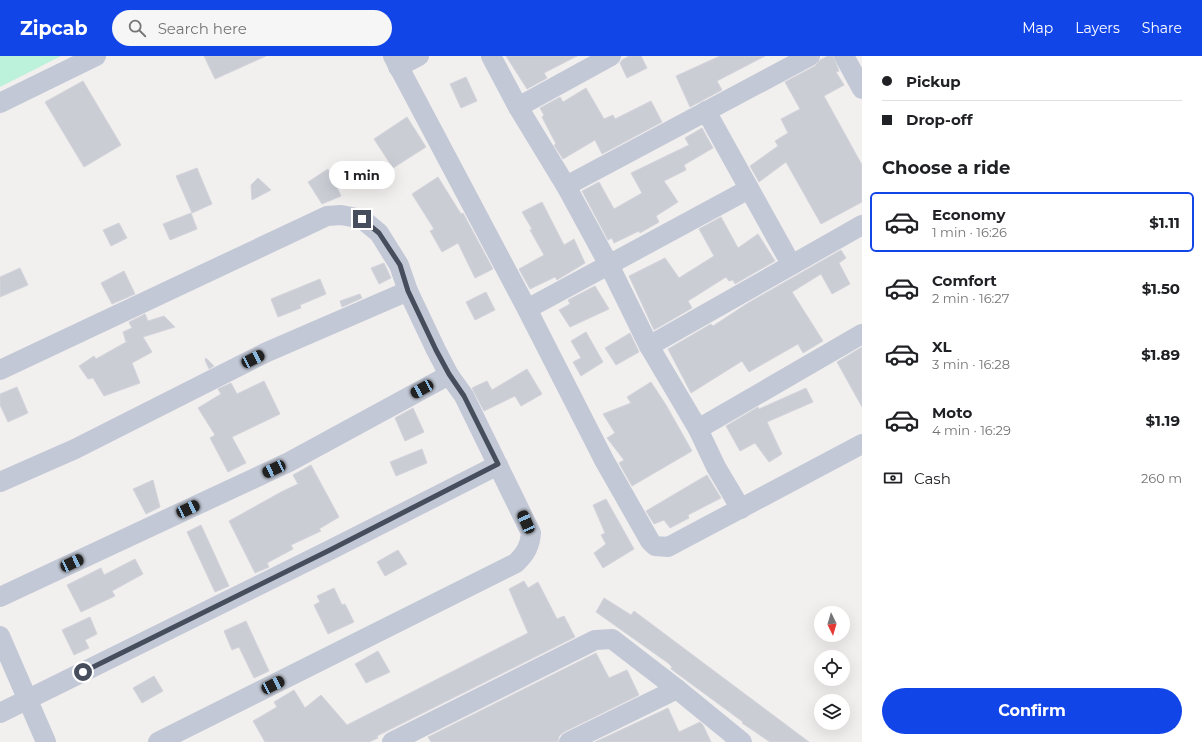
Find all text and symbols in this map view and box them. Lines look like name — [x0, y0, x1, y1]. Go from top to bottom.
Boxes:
search box — [112, 10, 392, 46]
text: Zipcab — [20, 17, 88, 40]
icon: search — [126, 17, 148, 39]
text: Search here — [158, 19, 247, 38]
text: Map — [1022, 19, 1053, 37]
text: Layers — [1075, 19, 1120, 37]
text: Share — [1142, 19, 1182, 37]
text: Pickup — [906, 72, 961, 91]
text: Drop-off — [906, 110, 973, 129]
text: Choose a ride — [882, 157, 1010, 179]
callout: 1 min — [329, 161, 395, 189]
text: 1 min — [344, 167, 380, 183]
icon: car — [884, 204, 920, 240]
text: Economy — [932, 205, 1005, 224]
route end — [353, 210, 371, 228]
text: $1.11 — [1149, 213, 1180, 232]
text: 1 min · 16:26 — [932, 224, 1007, 240]
icon: car — [884, 270, 920, 306]
text: Comfort — [932, 271, 997, 290]
text: $1.50 — [1142, 279, 1180, 298]
text: 2 min · 16:27 — [932, 290, 1009, 306]
icon: car — [884, 336, 920, 372]
text: XL — [932, 337, 951, 356]
text: $1.89 — [1141, 345, 1180, 364]
car — [240, 348, 266, 370]
text: 3 min · 16:28 — [932, 356, 1010, 372]
car — [409, 378, 435, 400]
icon: car — [884, 402, 920, 438]
text: Moto — [932, 403, 972, 422]
text: $1.19 — [1146, 411, 1180, 430]
text: 4 min · 16:29 — [932, 422, 1011, 438]
car — [261, 458, 287, 480]
icon: cash — [882, 467, 904, 489]
text: Cash — [914, 469, 951, 488]
text: 260 m — [1141, 470, 1182, 486]
car — [175, 498, 201, 520]
car — [516, 509, 536, 535]
car — [59, 552, 85, 574]
north arrow — [814, 606, 850, 642]
map controls — [814, 606, 850, 730]
button: locate — [814, 650, 850, 686]
route start — [74, 663, 92, 681]
car — [260, 674, 286, 696]
button: Confirm — [882, 688, 1182, 734]
button: layers — [814, 694, 850, 730]

